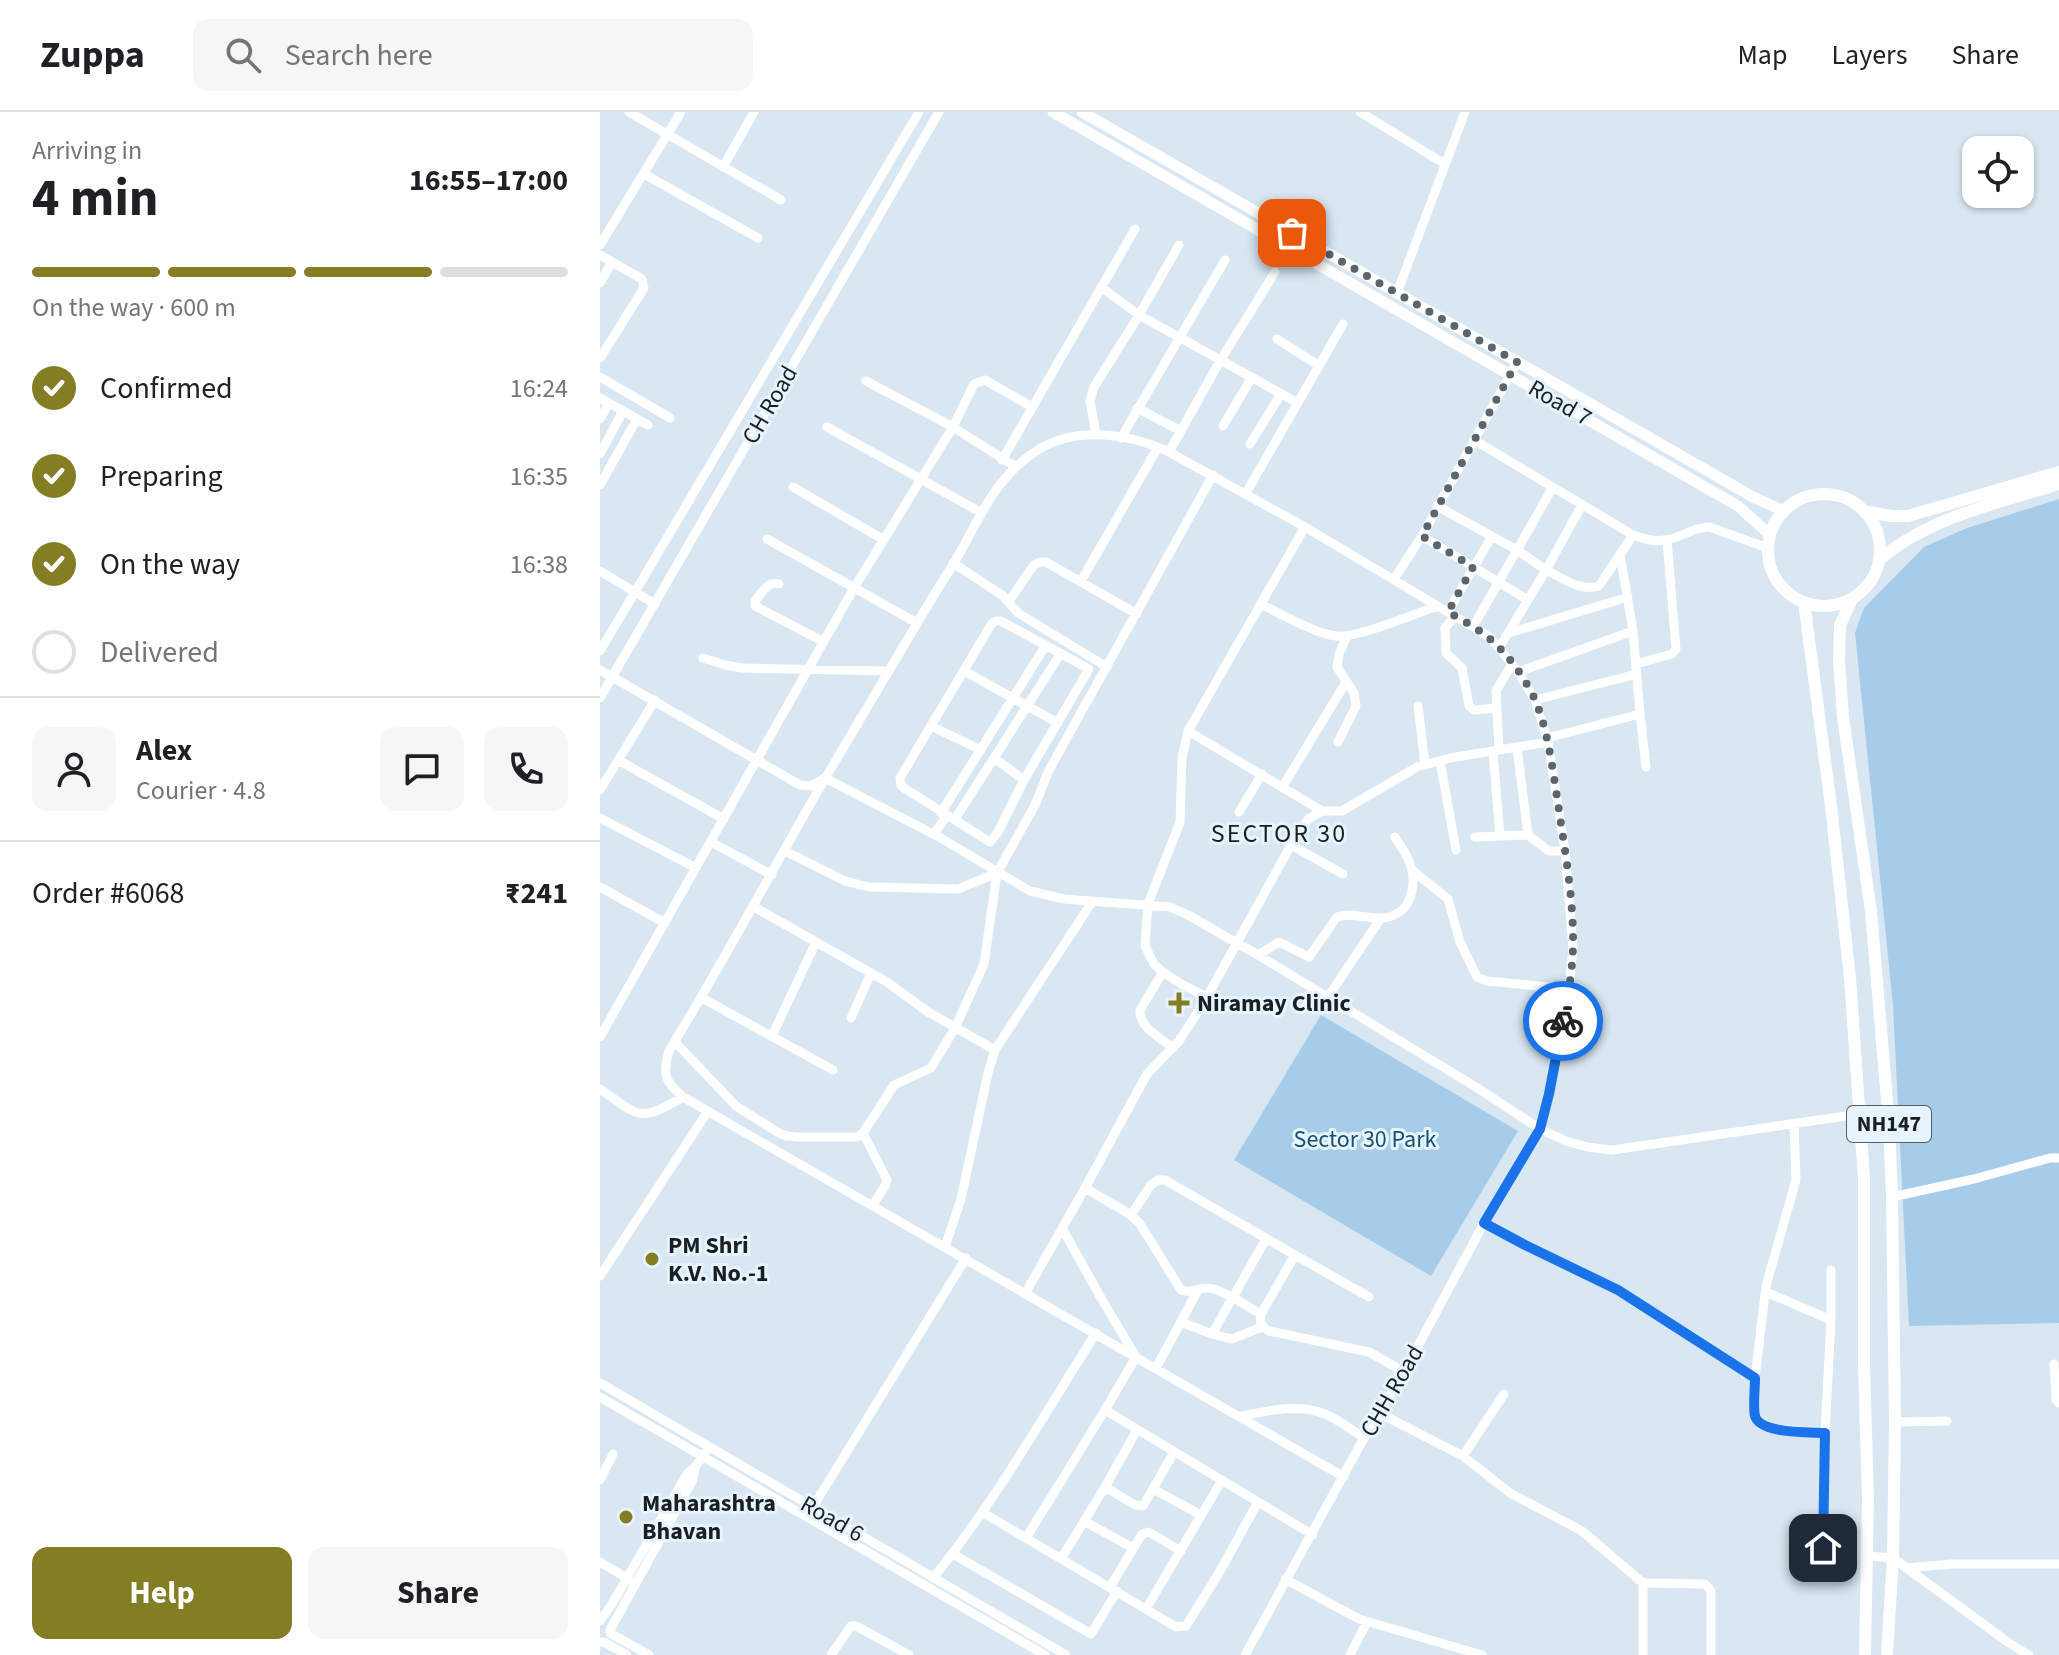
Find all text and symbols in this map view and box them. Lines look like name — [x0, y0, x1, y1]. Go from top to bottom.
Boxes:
search box — [193, 19, 753, 91]
text: Zuppa — [40, 28, 145, 82]
icon: search — [221, 33, 265, 77]
text: Search here — [285, 34, 433, 77]
text: Map — [1737, 35, 1787, 75]
text: Layers — [1831, 35, 1907, 75]
text: Share — [1951, 35, 2019, 75]
text: Arriving in — [32, 132, 142, 169]
map controls — [1962, 136, 2034, 208]
button: locate — [1962, 136, 2034, 208]
text: 16:55–17:00 — [409, 159, 568, 202]
text: 4 min — [32, 162, 159, 236]
pin — [1258, 199, 1326, 267]
icon: bag — [1270, 211, 1314, 255]
text: On the way · 600 m — [32, 289, 236, 326]
street label: CH Road — [733, 359, 807, 451]
icon: check — [32, 366, 76, 410]
text: Confirmed — [100, 367, 233, 410]
text: 16:24 — [510, 370, 568, 407]
street label: Road 7 — [1522, 371, 1598, 435]
icon: check — [32, 454, 76, 498]
text: Preparing — [100, 455, 223, 498]
text: 16:35 — [510, 458, 568, 495]
icon: check — [32, 542, 76, 586]
text: On the way — [100, 543, 240, 586]
text: 16:38 — [510, 546, 568, 583]
text: Delivered — [100, 631, 219, 674]
button: person — [32, 727, 116, 811]
button: chat — [380, 727, 464, 811]
button: phone — [484, 727, 568, 811]
text: Alex — [136, 729, 192, 772]
text: Courier · 4.8 — [136, 772, 266, 809]
district label: SECTOR 30 — [1211, 815, 1347, 852]
text: Order #6068 — [32, 872, 185, 915]
text: ₹241 — [505, 872, 568, 915]
courier — [1523, 981, 1603, 1061]
place label: Niramay Clinic — [1197, 986, 1351, 1021]
marker: Niramay Clinic — [1168, 992, 1190, 1014]
icon: bike — [1541, 999, 1585, 1043]
road number: NH147 — [1847, 1106, 1931, 1142]
park label: Sector 30 Park — [1294, 1122, 1437, 1157]
place label: PM Shri K.V. No.-1 — [668, 1228, 769, 1291]
marker: PM Shri K.V. No.-1 — [643, 1250, 661, 1268]
street label: CHH Road — [1352, 1338, 1432, 1444]
place label: Maharashtra Bhavan — [642, 1486, 776, 1549]
street label: Road 6 — [794, 1487, 870, 1551]
marker: Maharashtra Bhavan — [617, 1508, 635, 1526]
pin — [1789, 1514, 1857, 1582]
icon: home — [1801, 1526, 1845, 1570]
button: Help — [32, 1547, 292, 1639]
button: Share — [308, 1547, 568, 1639]

